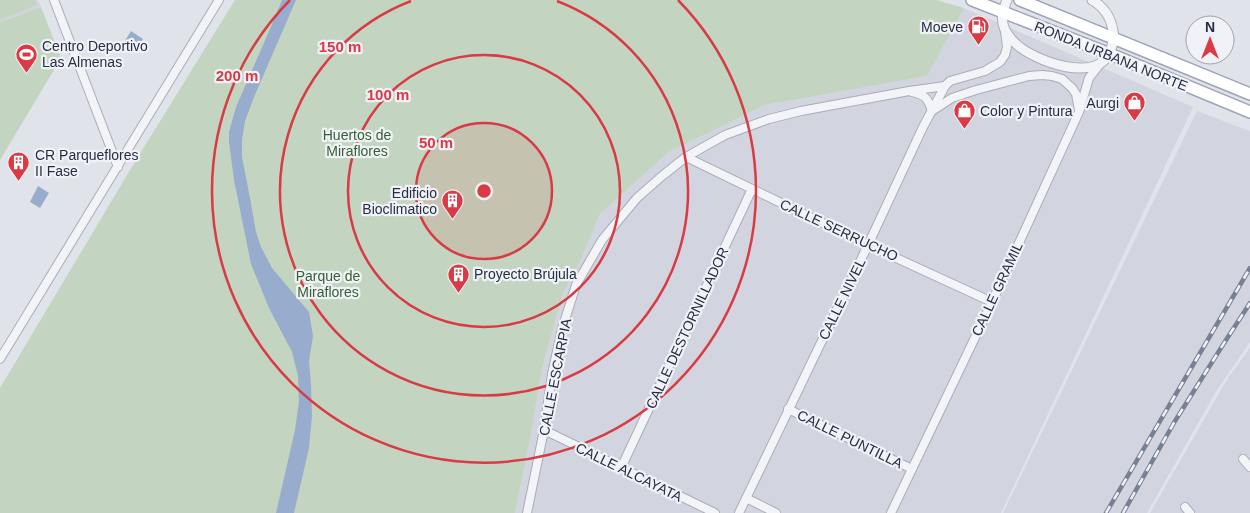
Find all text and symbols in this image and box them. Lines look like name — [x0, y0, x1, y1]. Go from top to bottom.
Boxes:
fuel station icon: Moeve — [967, 15, 991, 46]
north arrow — [1185, 15, 1235, 65]
street label: RONDA URBANA NORTE — [1032, 18, 1190, 94]
place label: Moeve — [921, 19, 963, 35]
text: N — [1205, 19, 1215, 35]
place label: Centro Deportivo Las Almenas — [42, 38, 148, 70]
text: 150 m — [319, 38, 361, 55]
sports icon: Centro Deportivo Las Almenas — [14, 42, 38, 73]
text: 200 m — [216, 67, 258, 84]
text: 100 m — [367, 86, 409, 103]
shop icon: Aurgi — [1123, 91, 1147, 122]
place label: Aurgi — [1086, 95, 1119, 111]
shop icon: Color y Pintura — [952, 99, 976, 130]
place label: Color y Pintura — [980, 103, 1073, 119]
park label: Huertos de Miraflores — [323, 127, 391, 159]
text: 50 m — [419, 134, 453, 151]
place label: CR Parqueflores II Fase — [35, 147, 139, 179]
building icon: CR Parqueflores II Fase — [7, 151, 31, 182]
centre of rings — [475, 182, 493, 200]
place label: Edificio Bioclimatico — [362, 185, 437, 217]
building icon: Edificio Bioclimatico — [441, 189, 465, 220]
street label: CALLE SERRUCHO — [777, 196, 901, 264]
street label: CALLE GRAMIL — [968, 239, 1026, 339]
street label: CALLE DESTORNILLADOR — [642, 245, 732, 411]
street label: CALLE NIVEL — [815, 255, 869, 342]
building icon: Proyecto Brújula — [446, 262, 470, 293]
place label: Proyecto Brújula — [474, 266, 577, 282]
park label: Parque de Miraflores — [296, 268, 361, 300]
street label: CALLE ESCARPIA — [536, 316, 574, 437]
street label: CALLE PUNTILLA — [795, 407, 906, 472]
street label: CALLE ALCAYATA — [573, 439, 685, 505]

